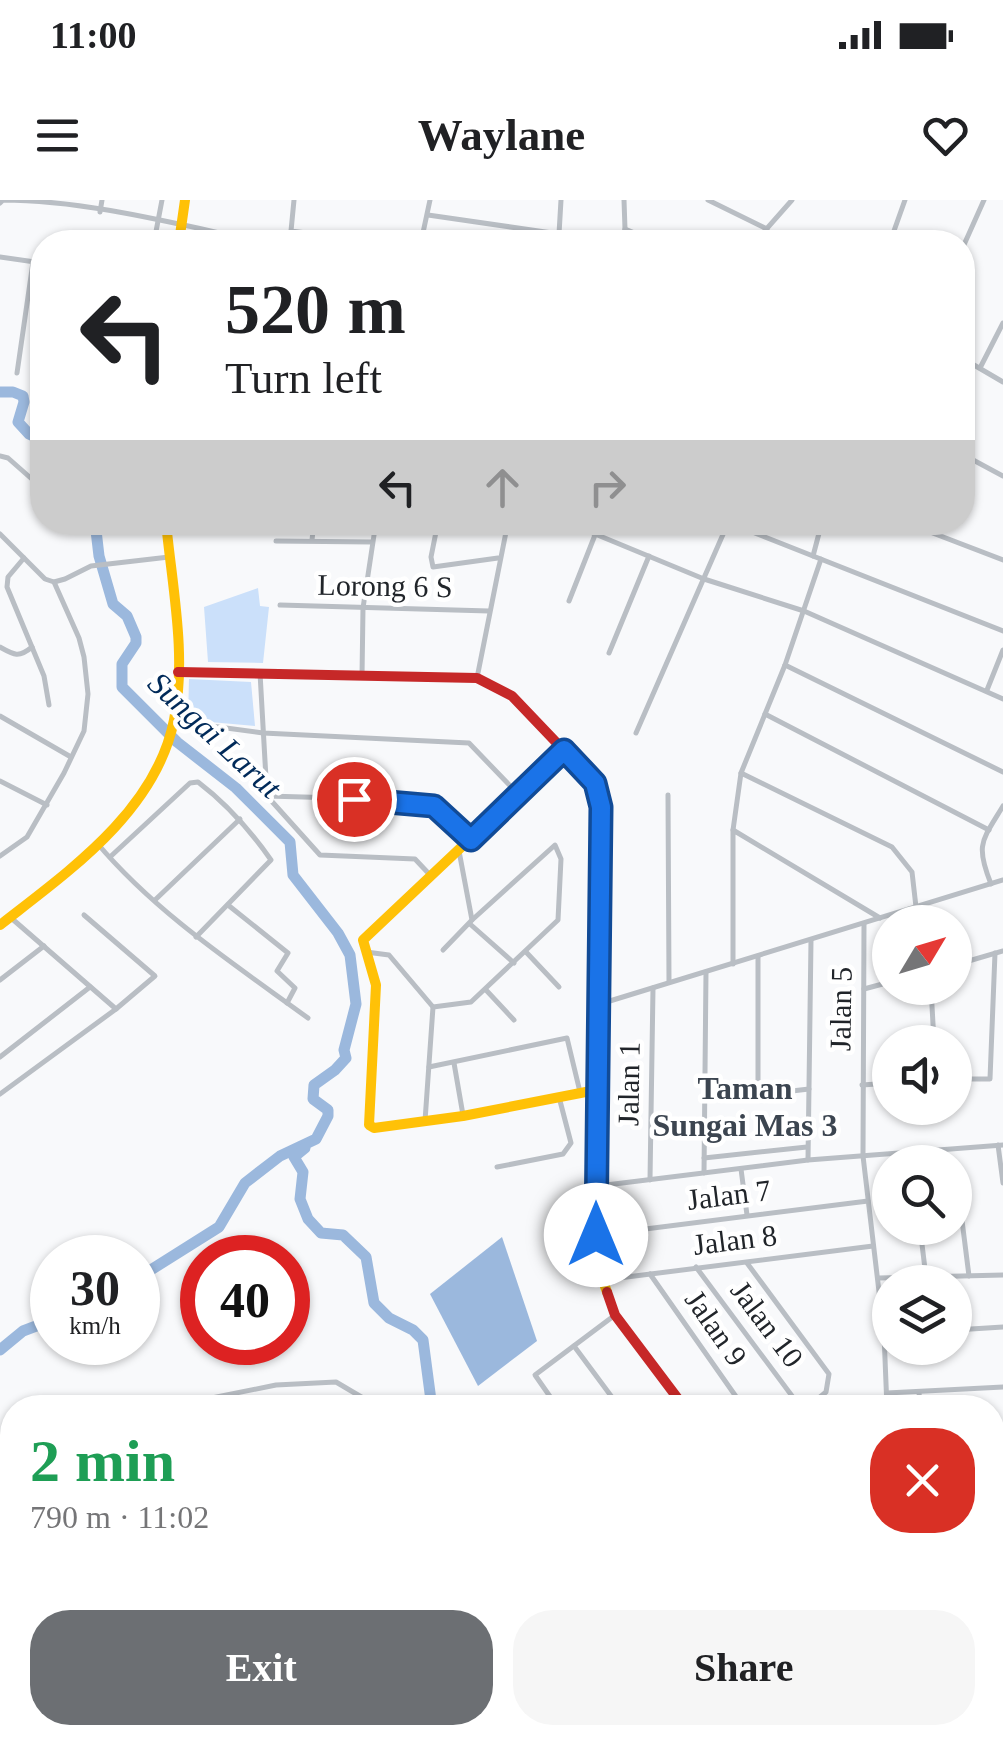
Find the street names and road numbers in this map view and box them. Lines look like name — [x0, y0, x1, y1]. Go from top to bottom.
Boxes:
street label: Lorong 6 S — [317, 568, 453, 603]
street label: Jalan 5 — [823, 967, 858, 1051]
street label: Jalan 1 — [611, 1042, 646, 1126]
street label: Jalan 7 — [685, 1173, 773, 1216]
street label: Jalan 8 — [691, 1218, 779, 1261]
street label: Jalan 10 — [724, 1274, 810, 1373]
street label: Jalan 9 — [679, 1284, 754, 1372]

